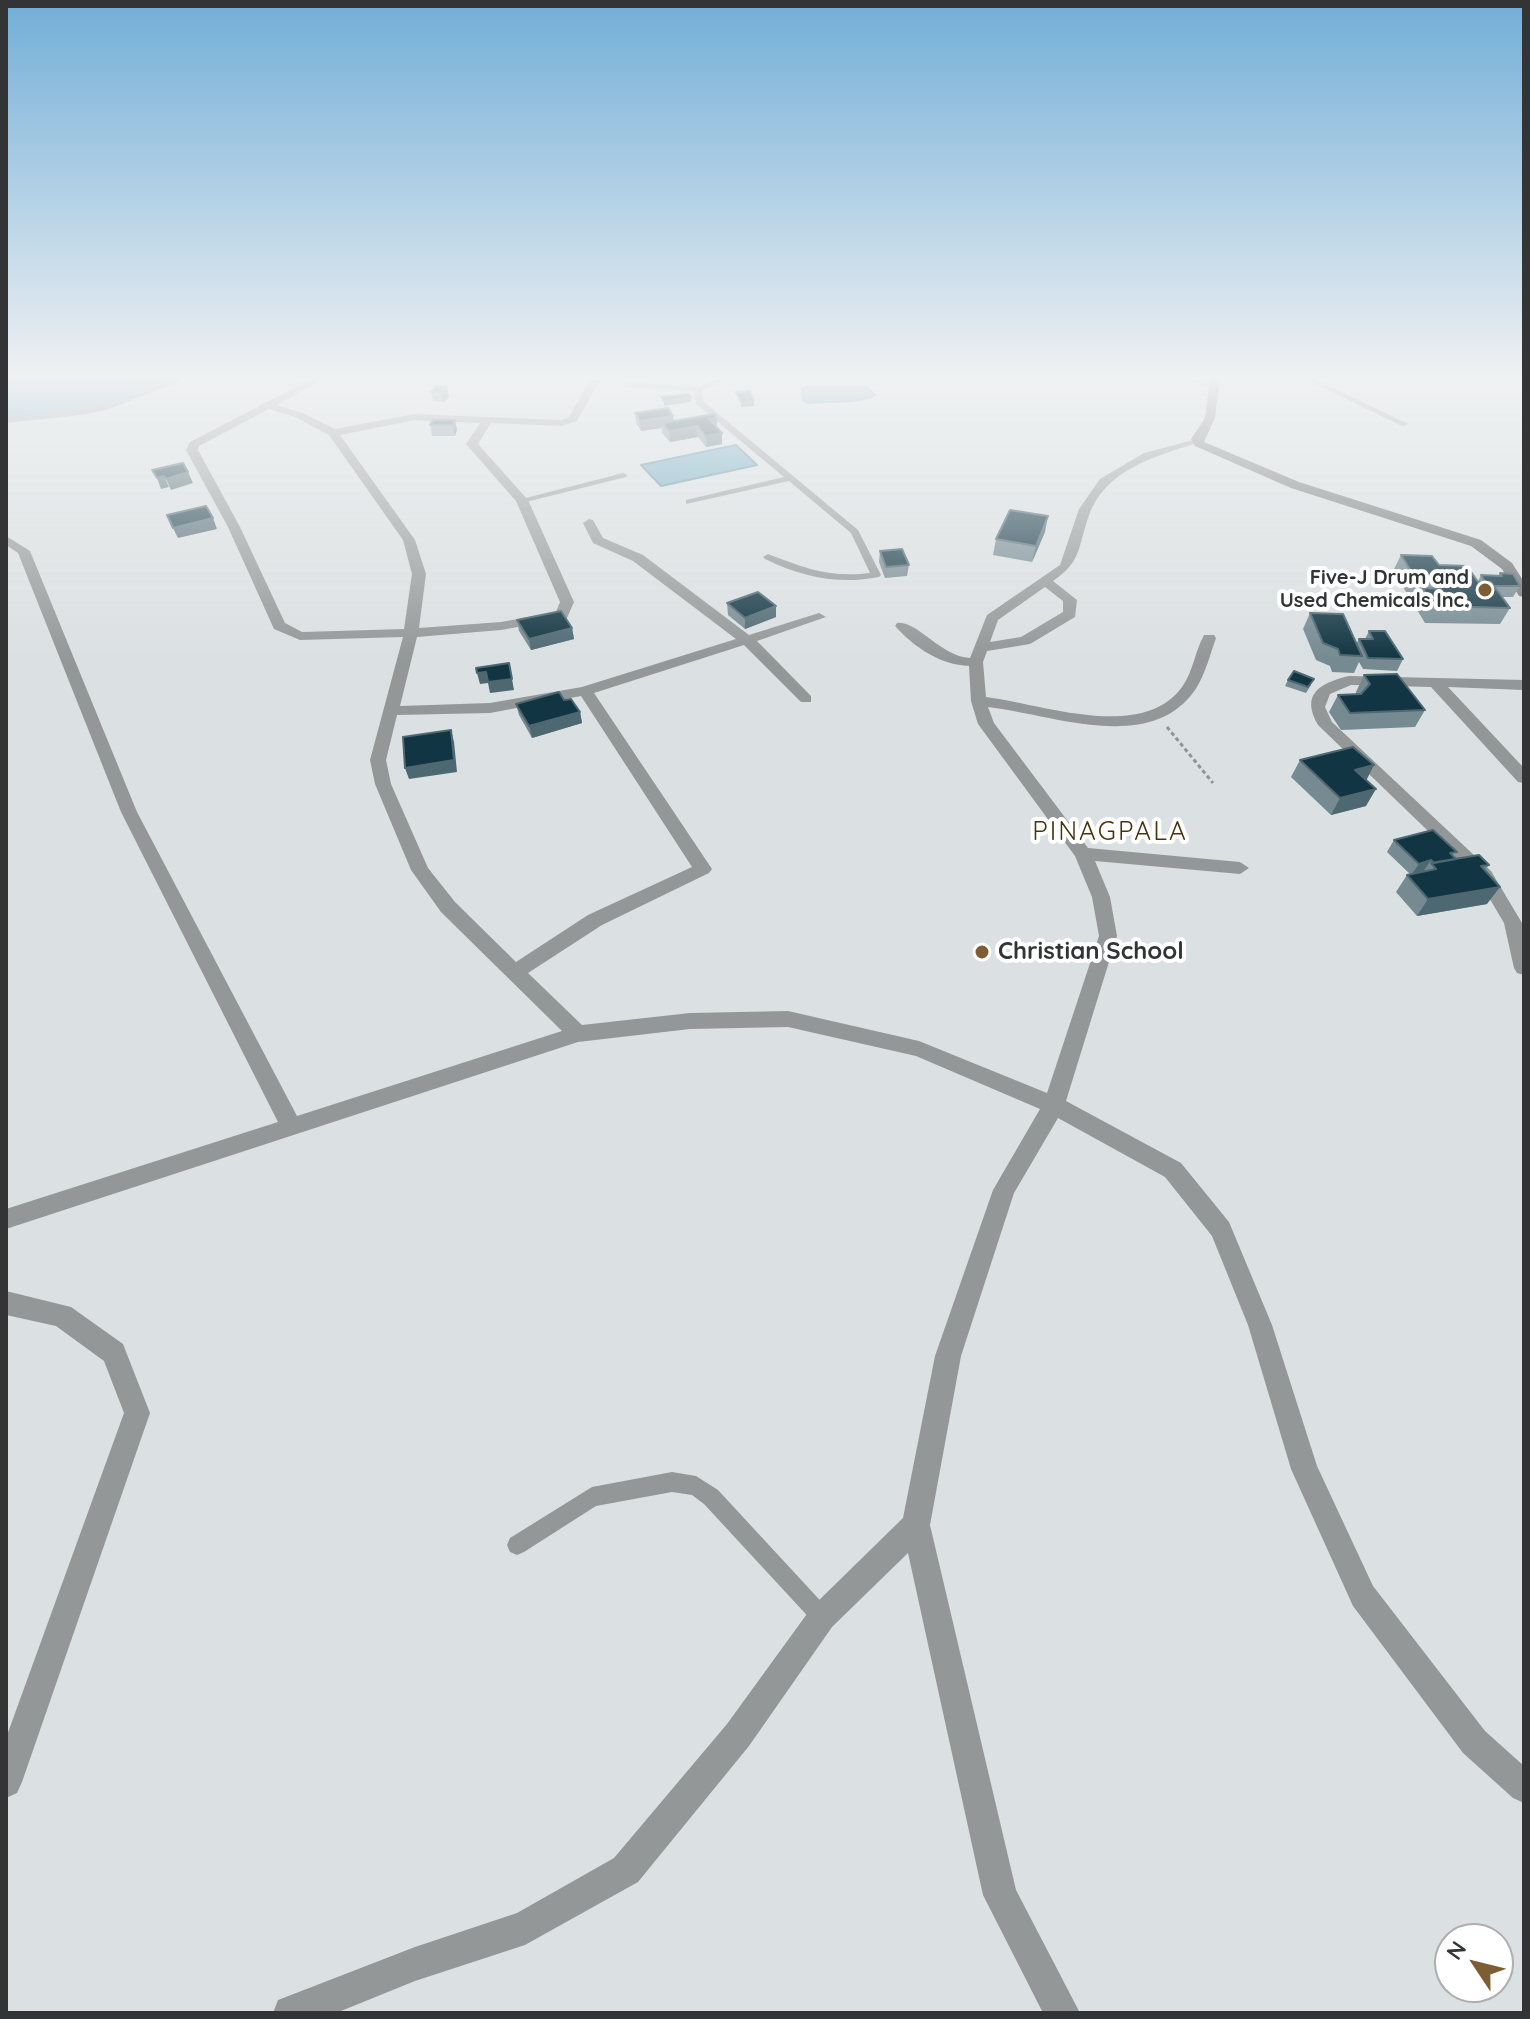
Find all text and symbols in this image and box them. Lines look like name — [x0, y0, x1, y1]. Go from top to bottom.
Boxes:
place label: Five-J Drum and Used Chemicals Inc. — [1280, 566, 1469, 613]
marker: Five-J Drum and Used Chemicals Inc. — [1476, 581, 1494, 599]
district label: PINAGPALA — [1032, 816, 1188, 848]
place label: Christian School — [998, 938, 1184, 966]
marker: Christian School — [973, 943, 991, 961]
north arrow — [1434, 1923, 1514, 2003]
text: N — [1440, 1936, 1472, 1965]

